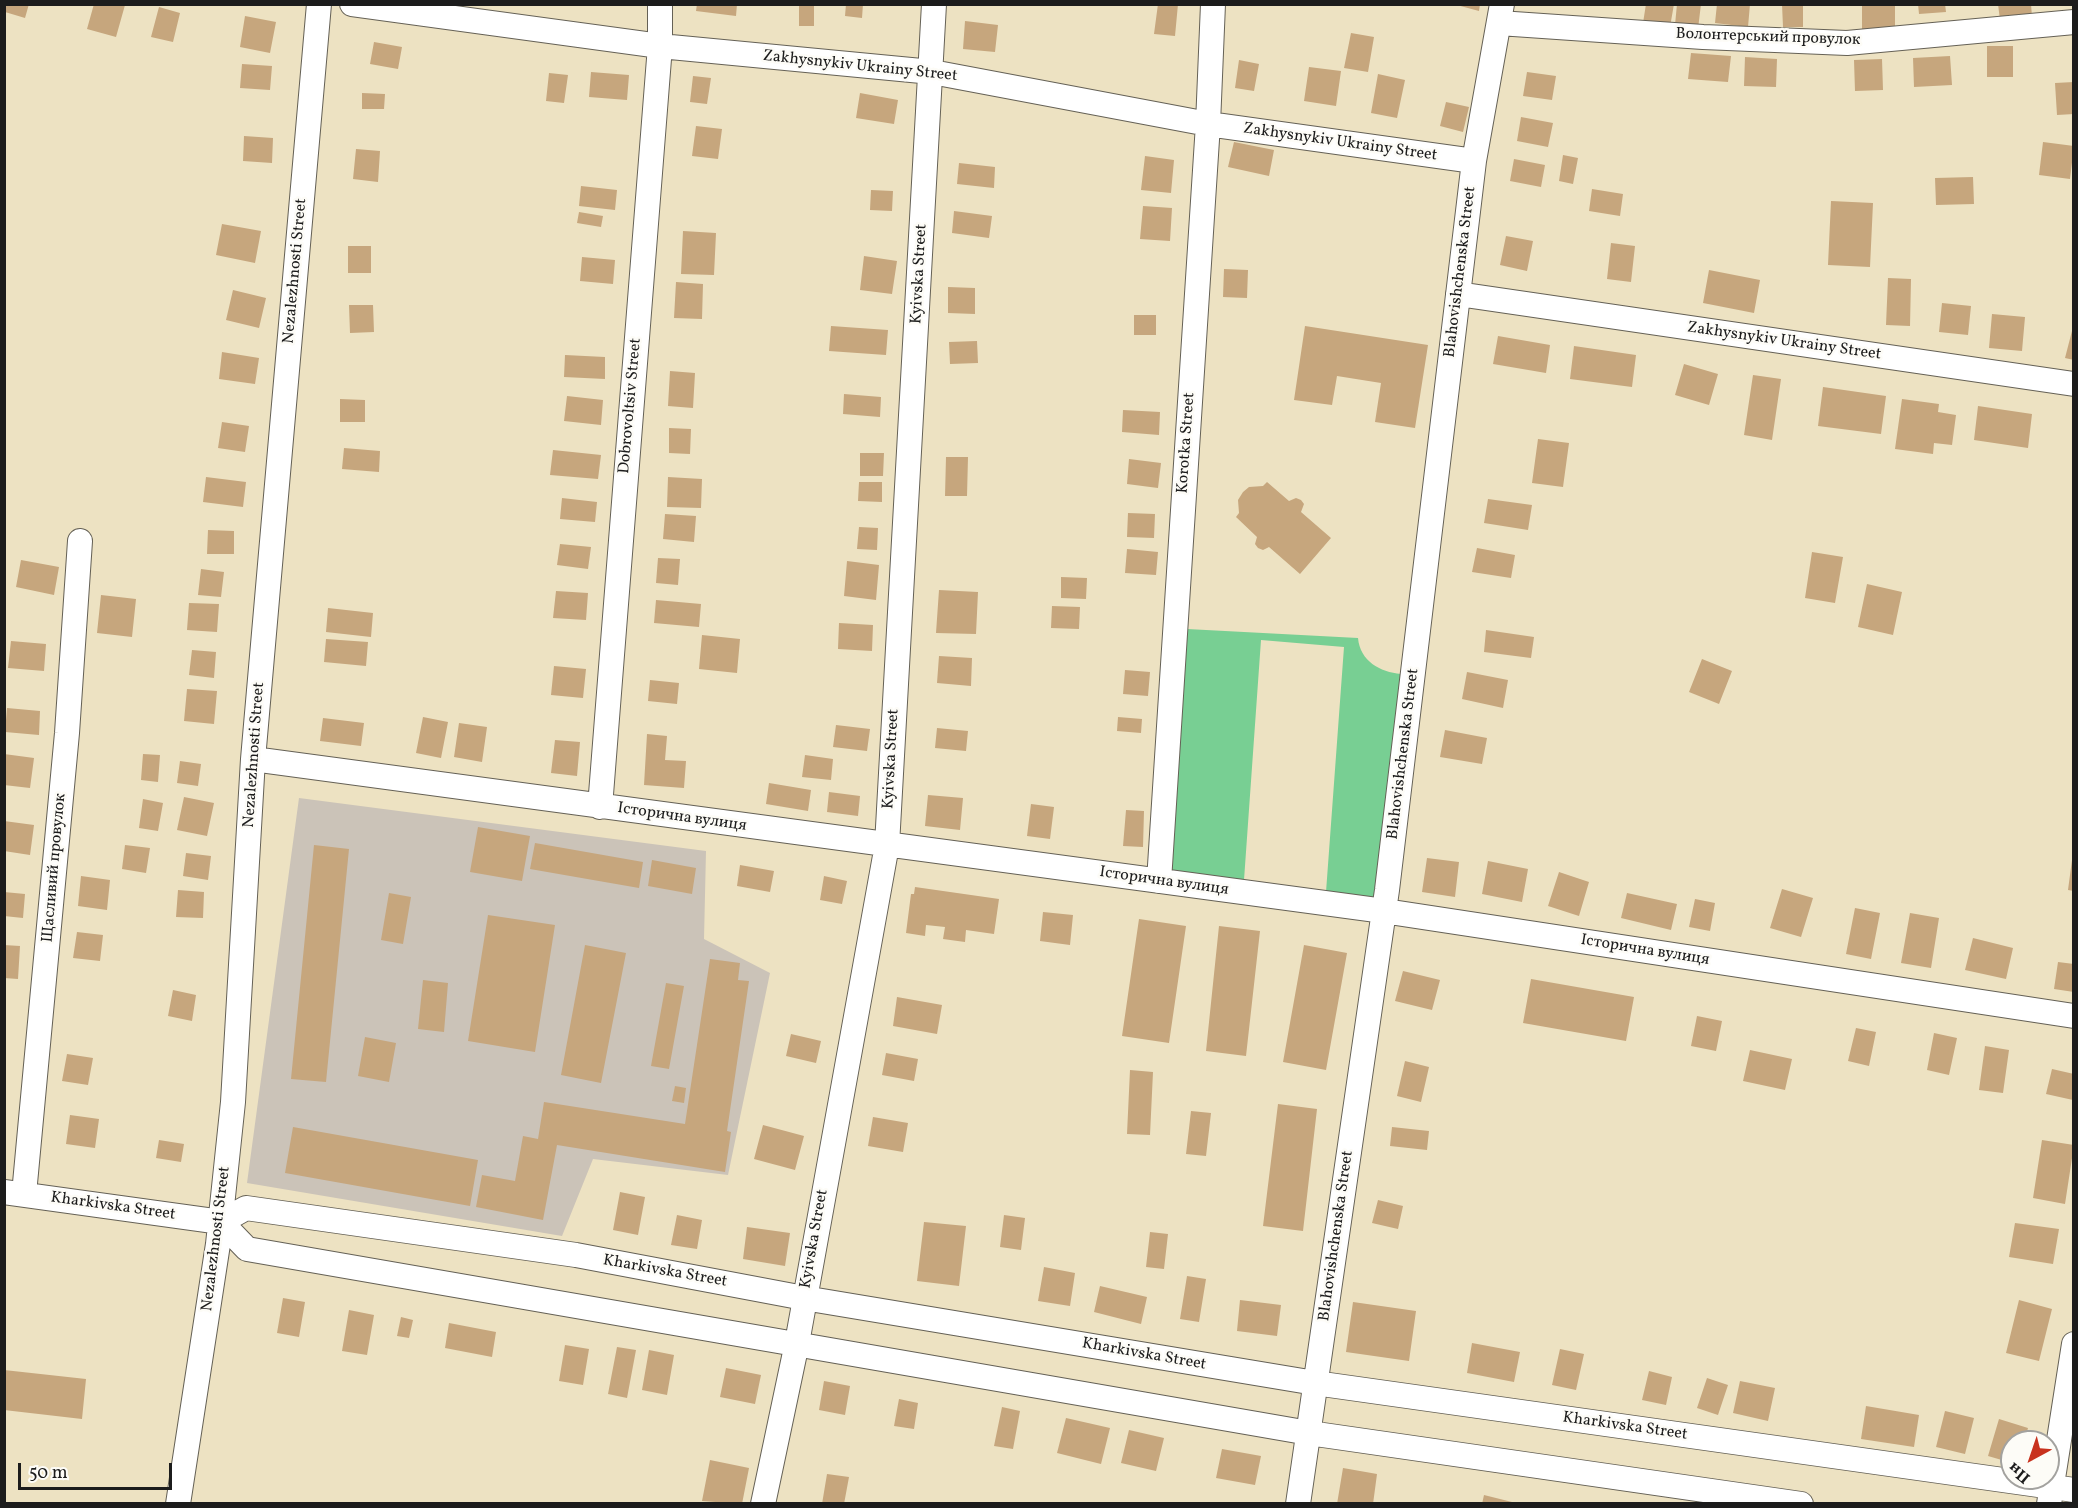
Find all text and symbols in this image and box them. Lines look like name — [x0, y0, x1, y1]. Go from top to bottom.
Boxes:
street label: Волонтерський провулок — [1675, 25, 1861, 51]
street label: Zakhysnykiv Ukrainy Street — [762, 47, 958, 87]
street label: Zakhysnykiv Ukrainy Street — [1242, 120, 1438, 166]
street label: Blahovishchenska Street — [1441, 185, 1481, 359]
street label: Nezalezhnosti Street — [280, 198, 312, 344]
street label: Kyivska Street — [908, 223, 932, 325]
street label: Zakhysnykiv Ukrainy Street — [1686, 319, 1882, 365]
street label: Dobrovoltsiv Street — [616, 337, 646, 475]
street label: Korotka Street — [1174, 392, 1200, 494]
street label: Blahovishchenska Street — [1384, 667, 1424, 841]
street label: Nezalezhnosti Street — [240, 682, 270, 828]
street label: Kyivska Street — [880, 708, 904, 810]
street label: Щасливий провулок — [39, 793, 71, 943]
street label: Історична вулиця — [616, 799, 748, 837]
street label: Історична вулиця — [1098, 863, 1230, 901]
street label: Історична вулиця — [1579, 931, 1711, 971]
street label: Blahovishchenska Street — [1316, 1149, 1358, 1323]
street label: Nezalezhnosti Street — [199, 1165, 235, 1313]
street label: Kyivska Street — [797, 1188, 833, 1290]
street label: Kharkivska Street — [49, 1189, 177, 1225]
street label: Kharkivska Street — [601, 1252, 729, 1292]
street label: Kharkivska Street — [1080, 1335, 1208, 1375]
street label: Kharkivska Street — [1561, 1409, 1689, 1445]
north arrow — [2000, 1430, 2060, 1490]
scale bar — [21, 1451, 176, 1489]
text: Пн — [2004, 1457, 2035, 1488]
text: 50 m — [29, 1461, 68, 1486]

